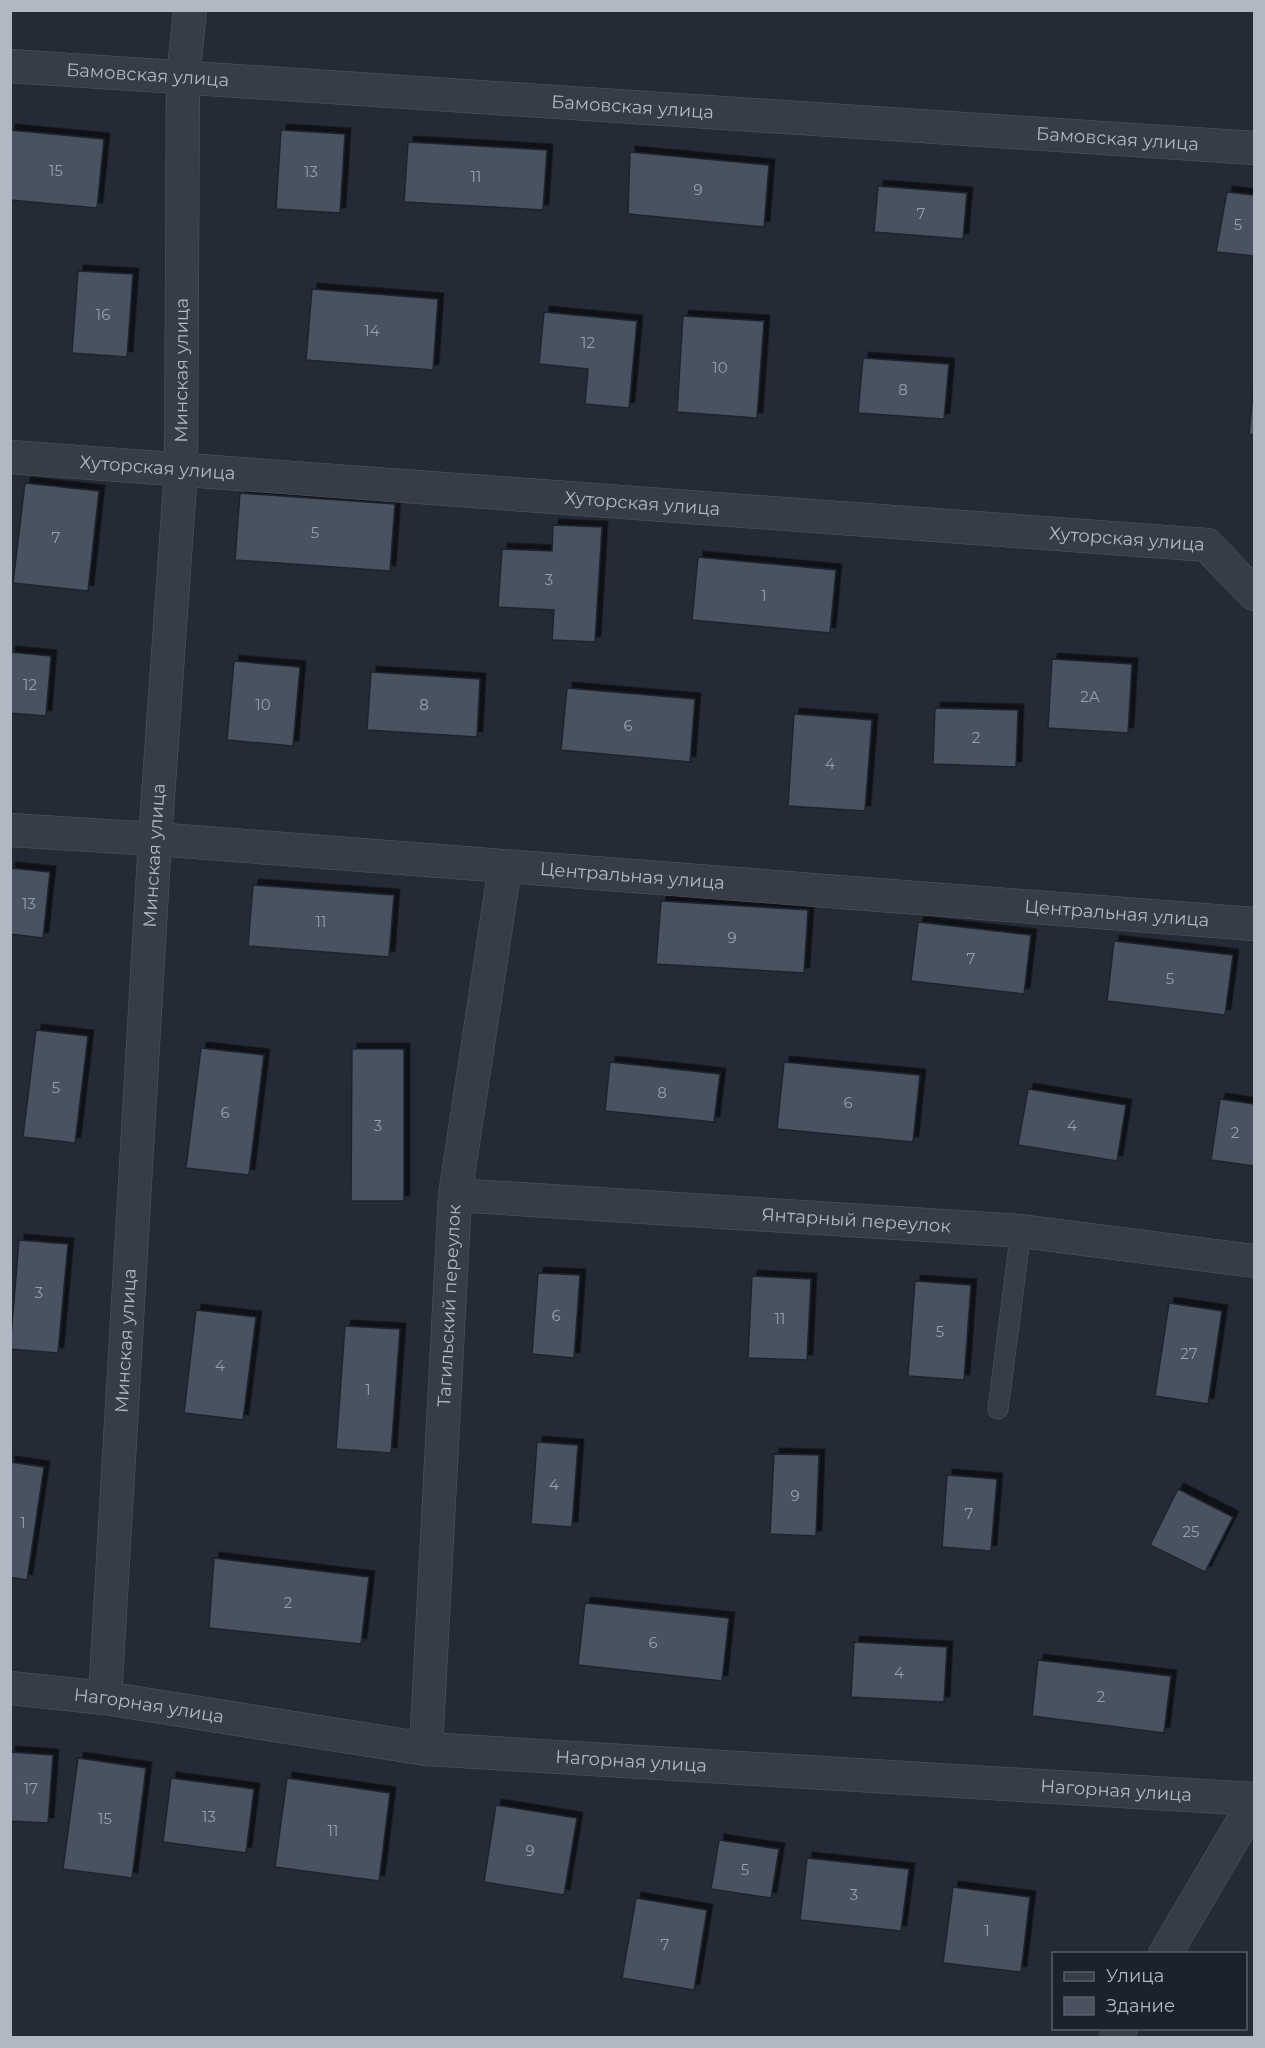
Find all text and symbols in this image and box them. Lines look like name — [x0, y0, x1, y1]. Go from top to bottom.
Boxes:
street label: Бамовская улица — [66, 59, 230, 91]
street label: Бамовская улица — [551, 91, 715, 123]
street label: Бамовская улица — [1036, 123, 1200, 155]
house number: 15 — [49, 161, 63, 180]
house number: 13 — [304, 162, 318, 181]
house number: 11 — [471, 167, 481, 186]
house number: 9 — [693, 180, 703, 199]
house number: 7 — [917, 204, 926, 223]
house number: 5 — [1234, 215, 1242, 234]
street label: Минская улица — [170, 298, 193, 443]
house number: 16 — [96, 305, 110, 324]
house number: 14 — [364, 321, 380, 340]
house number: 12 — [581, 333, 595, 352]
house number: 10 — [712, 358, 728, 377]
house number: 8 — [898, 380, 908, 399]
street label: Хуторская улица — [79, 451, 236, 485]
street label: Хуторская улица — [564, 487, 721, 520]
street label: Хуторская улица — [1048, 522, 1206, 556]
house number: 5 — [311, 523, 319, 542]
house number: 7 — [52, 528, 61, 547]
house number: 3 — [545, 570, 553, 589]
house number: 1 — [761, 586, 767, 605]
house number: 12 — [23, 675, 37, 694]
house number: 2А — [1080, 687, 1100, 706]
house number: 10 — [255, 695, 271, 714]
house number: 8 — [419, 695, 429, 714]
house number: 6 — [623, 716, 633, 735]
house number: 2 — [972, 728, 980, 747]
house number: 4 — [825, 754, 835, 773]
street label: Минская улица — [139, 782, 170, 928]
street label: Центральная улица — [539, 858, 726, 894]
house number: 13 — [22, 894, 36, 913]
street label: Центральная улица — [1024, 895, 1210, 932]
house number: 11 — [316, 912, 326, 931]
house number: 9 — [727, 928, 737, 947]
house number: 7 — [967, 949, 976, 968]
house number: 5 — [1166, 969, 1174, 988]
house number: 5 — [52, 1078, 60, 1097]
house number: 8 — [657, 1083, 667, 1102]
house number: 6 — [843, 1093, 853, 1112]
house number: 6 — [220, 1103, 230, 1122]
house number: 3 — [374, 1116, 382, 1135]
house number: 4 — [1067, 1116, 1077, 1135]
house number: 2 — [1231, 1123, 1239, 1142]
street label: Тагильский переулок — [433, 1203, 466, 1407]
street label: Янтарный переулок — [761, 1204, 952, 1238]
street label: Минская улица — [111, 1268, 141, 1413]
house number: 3 — [35, 1283, 43, 1302]
house number: 6 — [551, 1306, 561, 1325]
house number: 11 — [775, 1309, 785, 1328]
house number: 5 — [936, 1322, 944, 1341]
house number: 27 — [1180, 1344, 1198, 1363]
house number: 4 — [215, 1356, 225, 1375]
house number: 1 — [365, 1380, 371, 1399]
house number: 4 — [549, 1475, 559, 1494]
house number: 9 — [790, 1486, 800, 1505]
house number: 7 — [965, 1504, 974, 1523]
house number: 1 — [20, 1513, 26, 1532]
house number: 25 — [1182, 1522, 1200, 1541]
house number: 2 — [284, 1593, 292, 1612]
house number: 6 — [648, 1633, 658, 1652]
house number: 4 — [894, 1663, 904, 1682]
street label: Нагорная улица — [73, 1684, 226, 1728]
house number: 2 — [1097, 1687, 1105, 1706]
street label: Нагорная улица — [555, 1746, 707, 1777]
street label: Нагорная улица — [1040, 1775, 1193, 1806]
house number: 17 — [24, 1779, 38, 1798]
house number: 13 — [202, 1807, 216, 1826]
house number: 15 — [98, 1809, 112, 1828]
house number: 11 — [328, 1821, 338, 1840]
house number: 9 — [525, 1841, 535, 1860]
house number: 5 — [741, 1860, 749, 1879]
house number: 3 — [850, 1885, 858, 1904]
house number: 1 — [984, 1921, 990, 1940]
house number: 7 — [661, 1935, 670, 1954]
legend — [1052, 1952, 1247, 2030]
text: Улица — [1106, 1965, 1164, 1987]
text: Здание — [1106, 1995, 1175, 2017]

